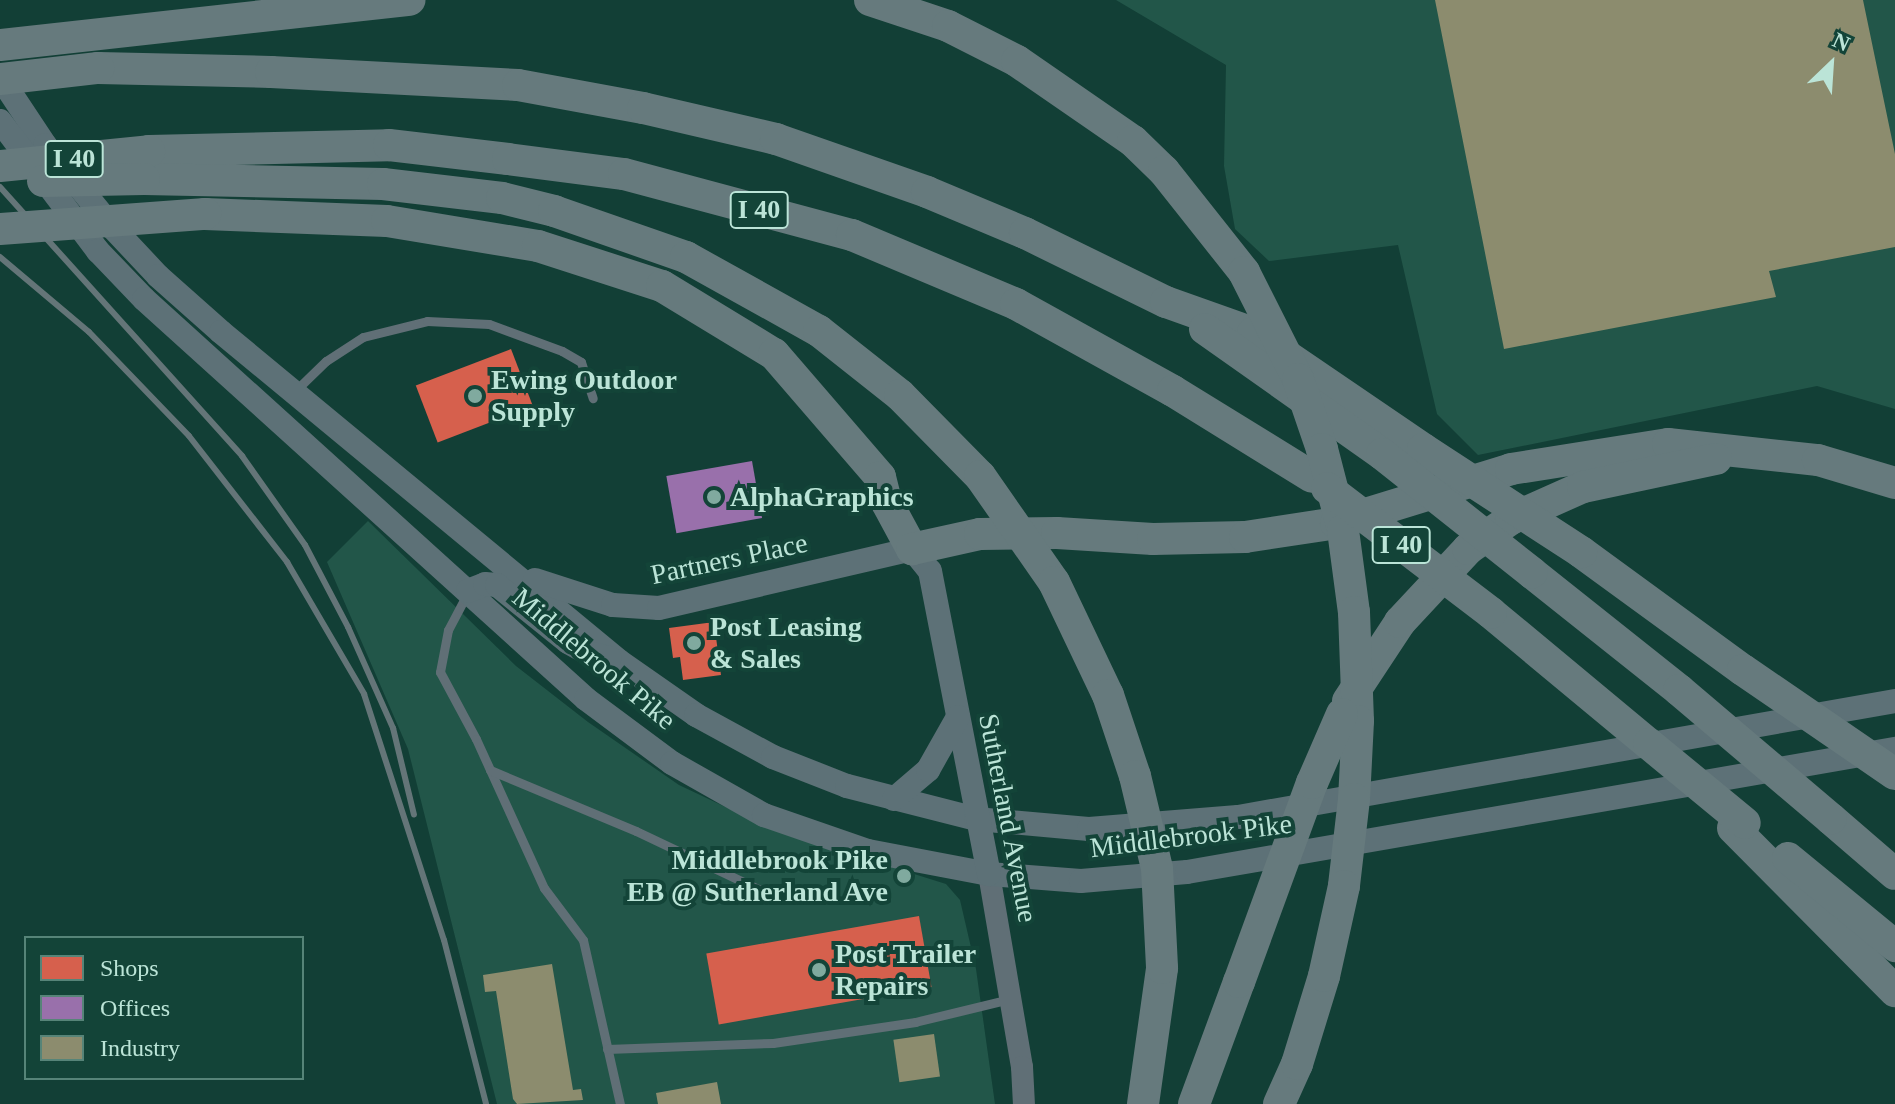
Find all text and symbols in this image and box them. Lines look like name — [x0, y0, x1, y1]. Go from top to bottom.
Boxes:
north arrow — [1791, 24, 1871, 104]
text: N — [1829, 27, 1854, 56]
road number: I 40 — [44, 137, 104, 181]
road number: I 40 — [729, 188, 789, 232]
place label: Ewing Outdoor Supply — [491, 363, 677, 429]
marker: Ewing Outdoor Supply — [466, 387, 484, 405]
place label: AlphaGraphics — [730, 480, 914, 514]
marker: AlphaGraphics — [705, 488, 723, 506]
road number: I 40 — [1371, 523, 1431, 567]
street label: Partners Place — [648, 526, 810, 592]
street label: Middlebrook Pike — [505, 581, 683, 737]
place label: Post Leasing & Sales — [710, 610, 862, 676]
marker: Post Leasing & Sales — [685, 634, 703, 652]
street label: Sutherland Avenue — [971, 710, 1045, 926]
street label: Middlebrook Pike — [1088, 807, 1294, 865]
place label: Middlebrook Pike EB @ Sutherland Ave — [625, 843, 888, 909]
marker: Middlebrook Pike EB @ Sutherland Ave — [895, 867, 913, 885]
legend — [24, 936, 304, 1080]
place label: Post Trailer Repairs — [835, 937, 977, 1003]
text: Shops — [100, 955, 159, 981]
marker: Post Trailer Repairs — [810, 961, 828, 979]
text: Offices — [100, 995, 170, 1021]
text: Industry — [100, 1035, 180, 1061]

